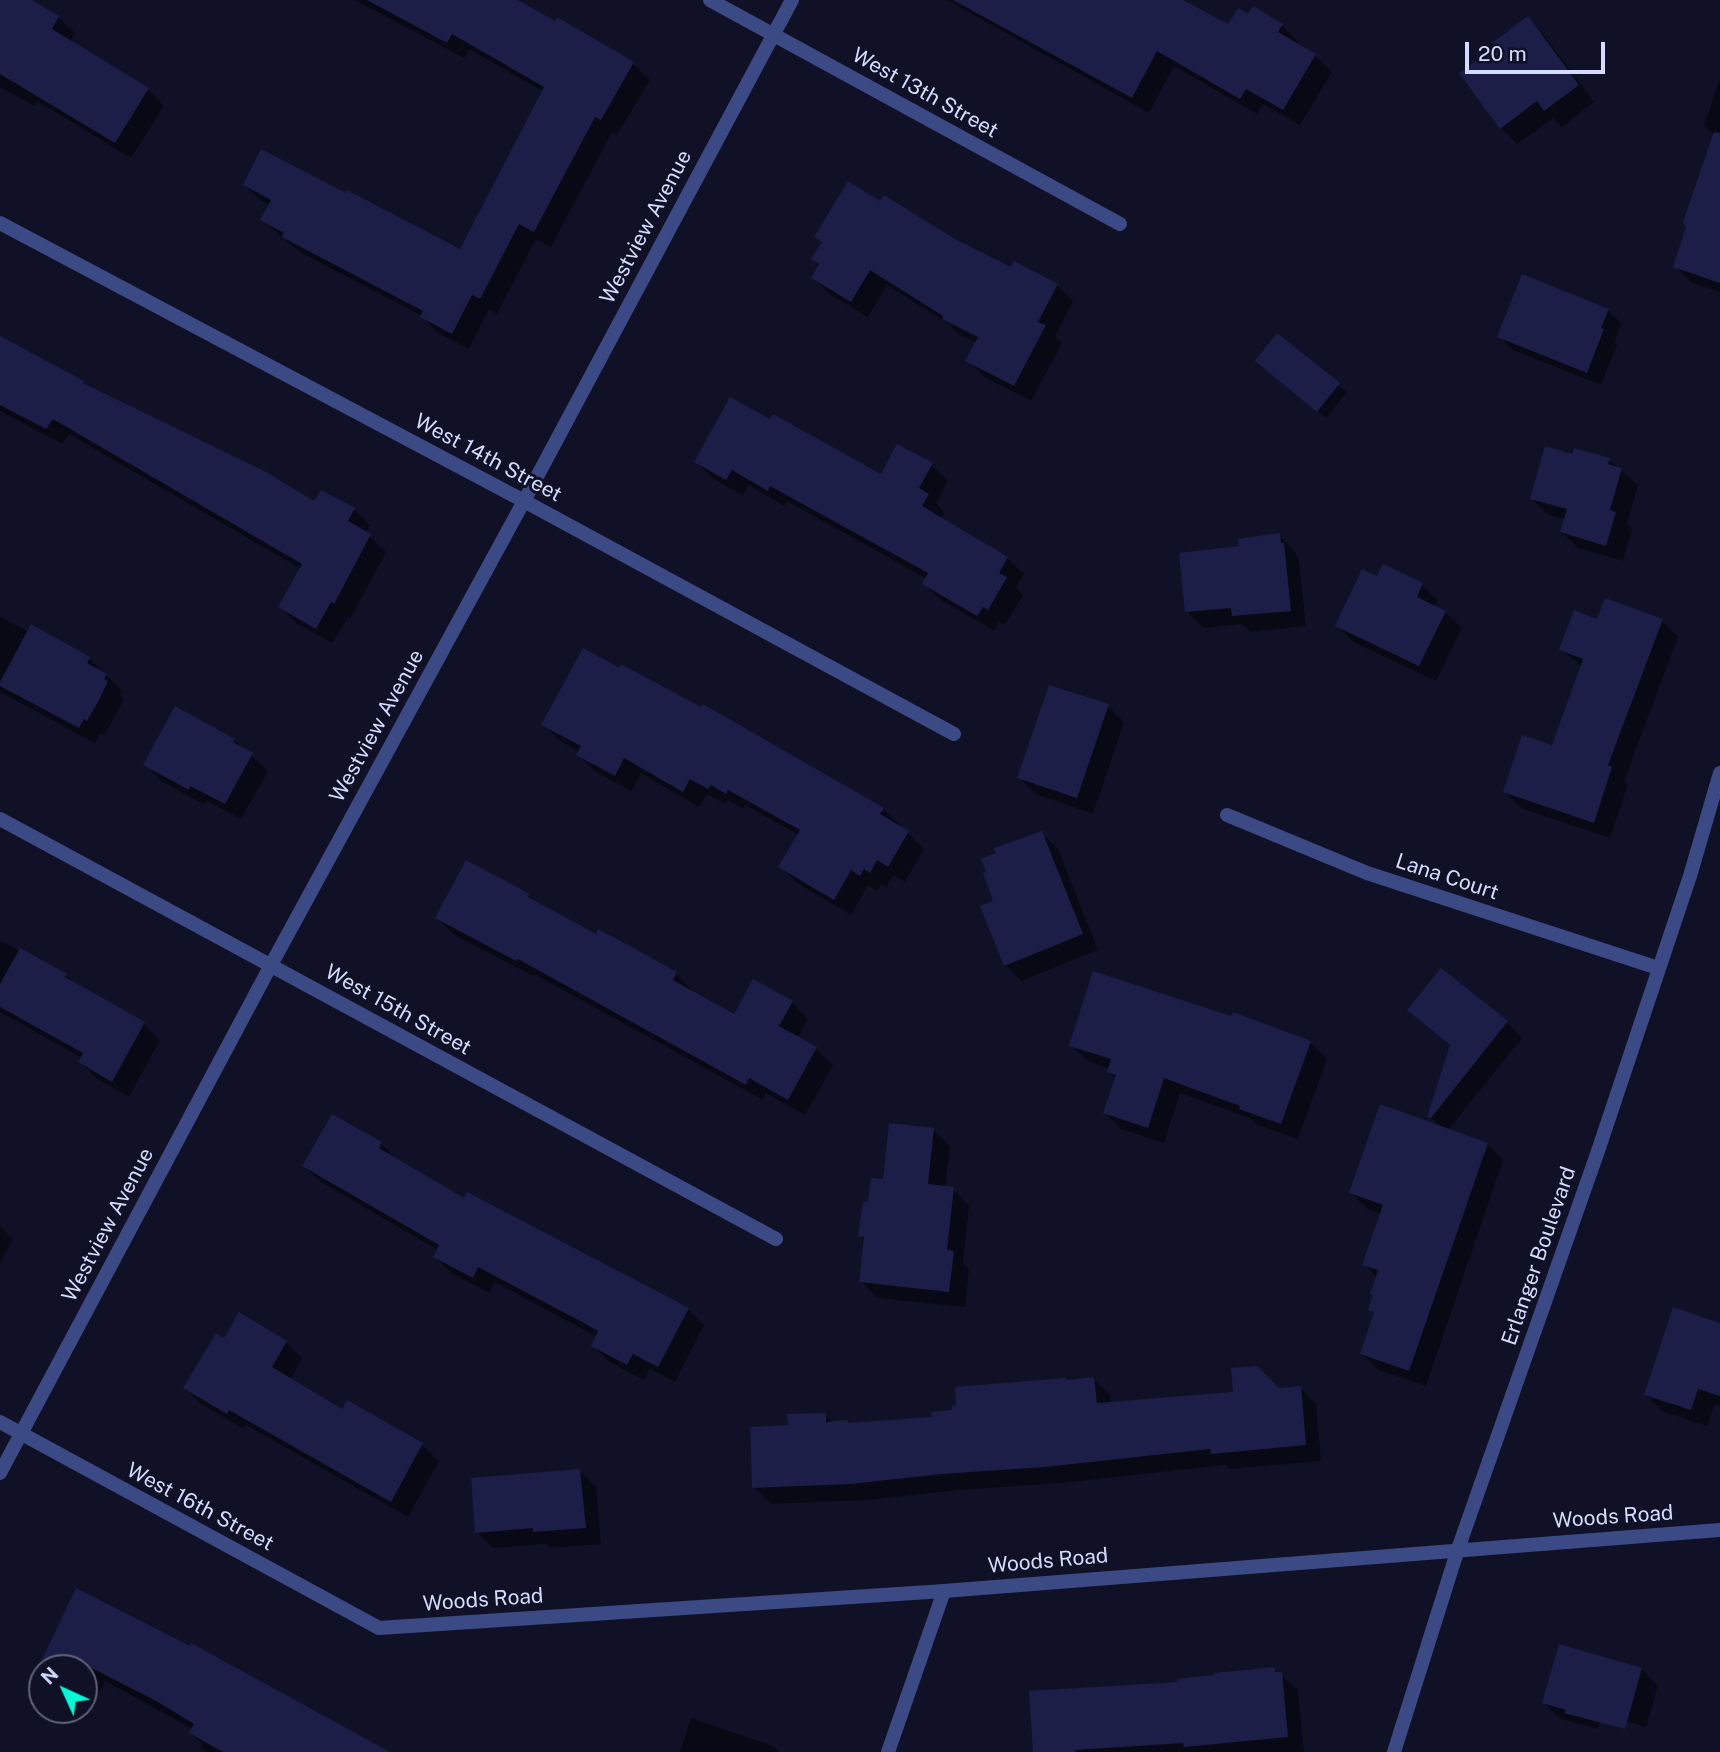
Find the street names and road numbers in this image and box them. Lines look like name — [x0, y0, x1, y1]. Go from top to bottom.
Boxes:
street label: West 13th Street — [848, 42, 1002, 144]
street label: Westview Avenue — [595, 146, 697, 308]
street label: West 14th Street — [410, 409, 566, 507]
street label: Westview Avenue — [325, 645, 429, 807]
street label: Lana Court — [1392, 849, 1502, 905]
street label: West 15th Street — [320, 959, 476, 1061]
street label: Westview Avenue — [57, 1144, 159, 1306]
street label: Erlanger Boulevard — [1497, 1163, 1581, 1349]
street label: West 16th Street — [122, 1458, 278, 1556]
street label: Woods Road — [1552, 1500, 1674, 1534]
street label: Woods Road — [987, 1543, 1109, 1579]
street label: Woods Road — [422, 1583, 544, 1617]

